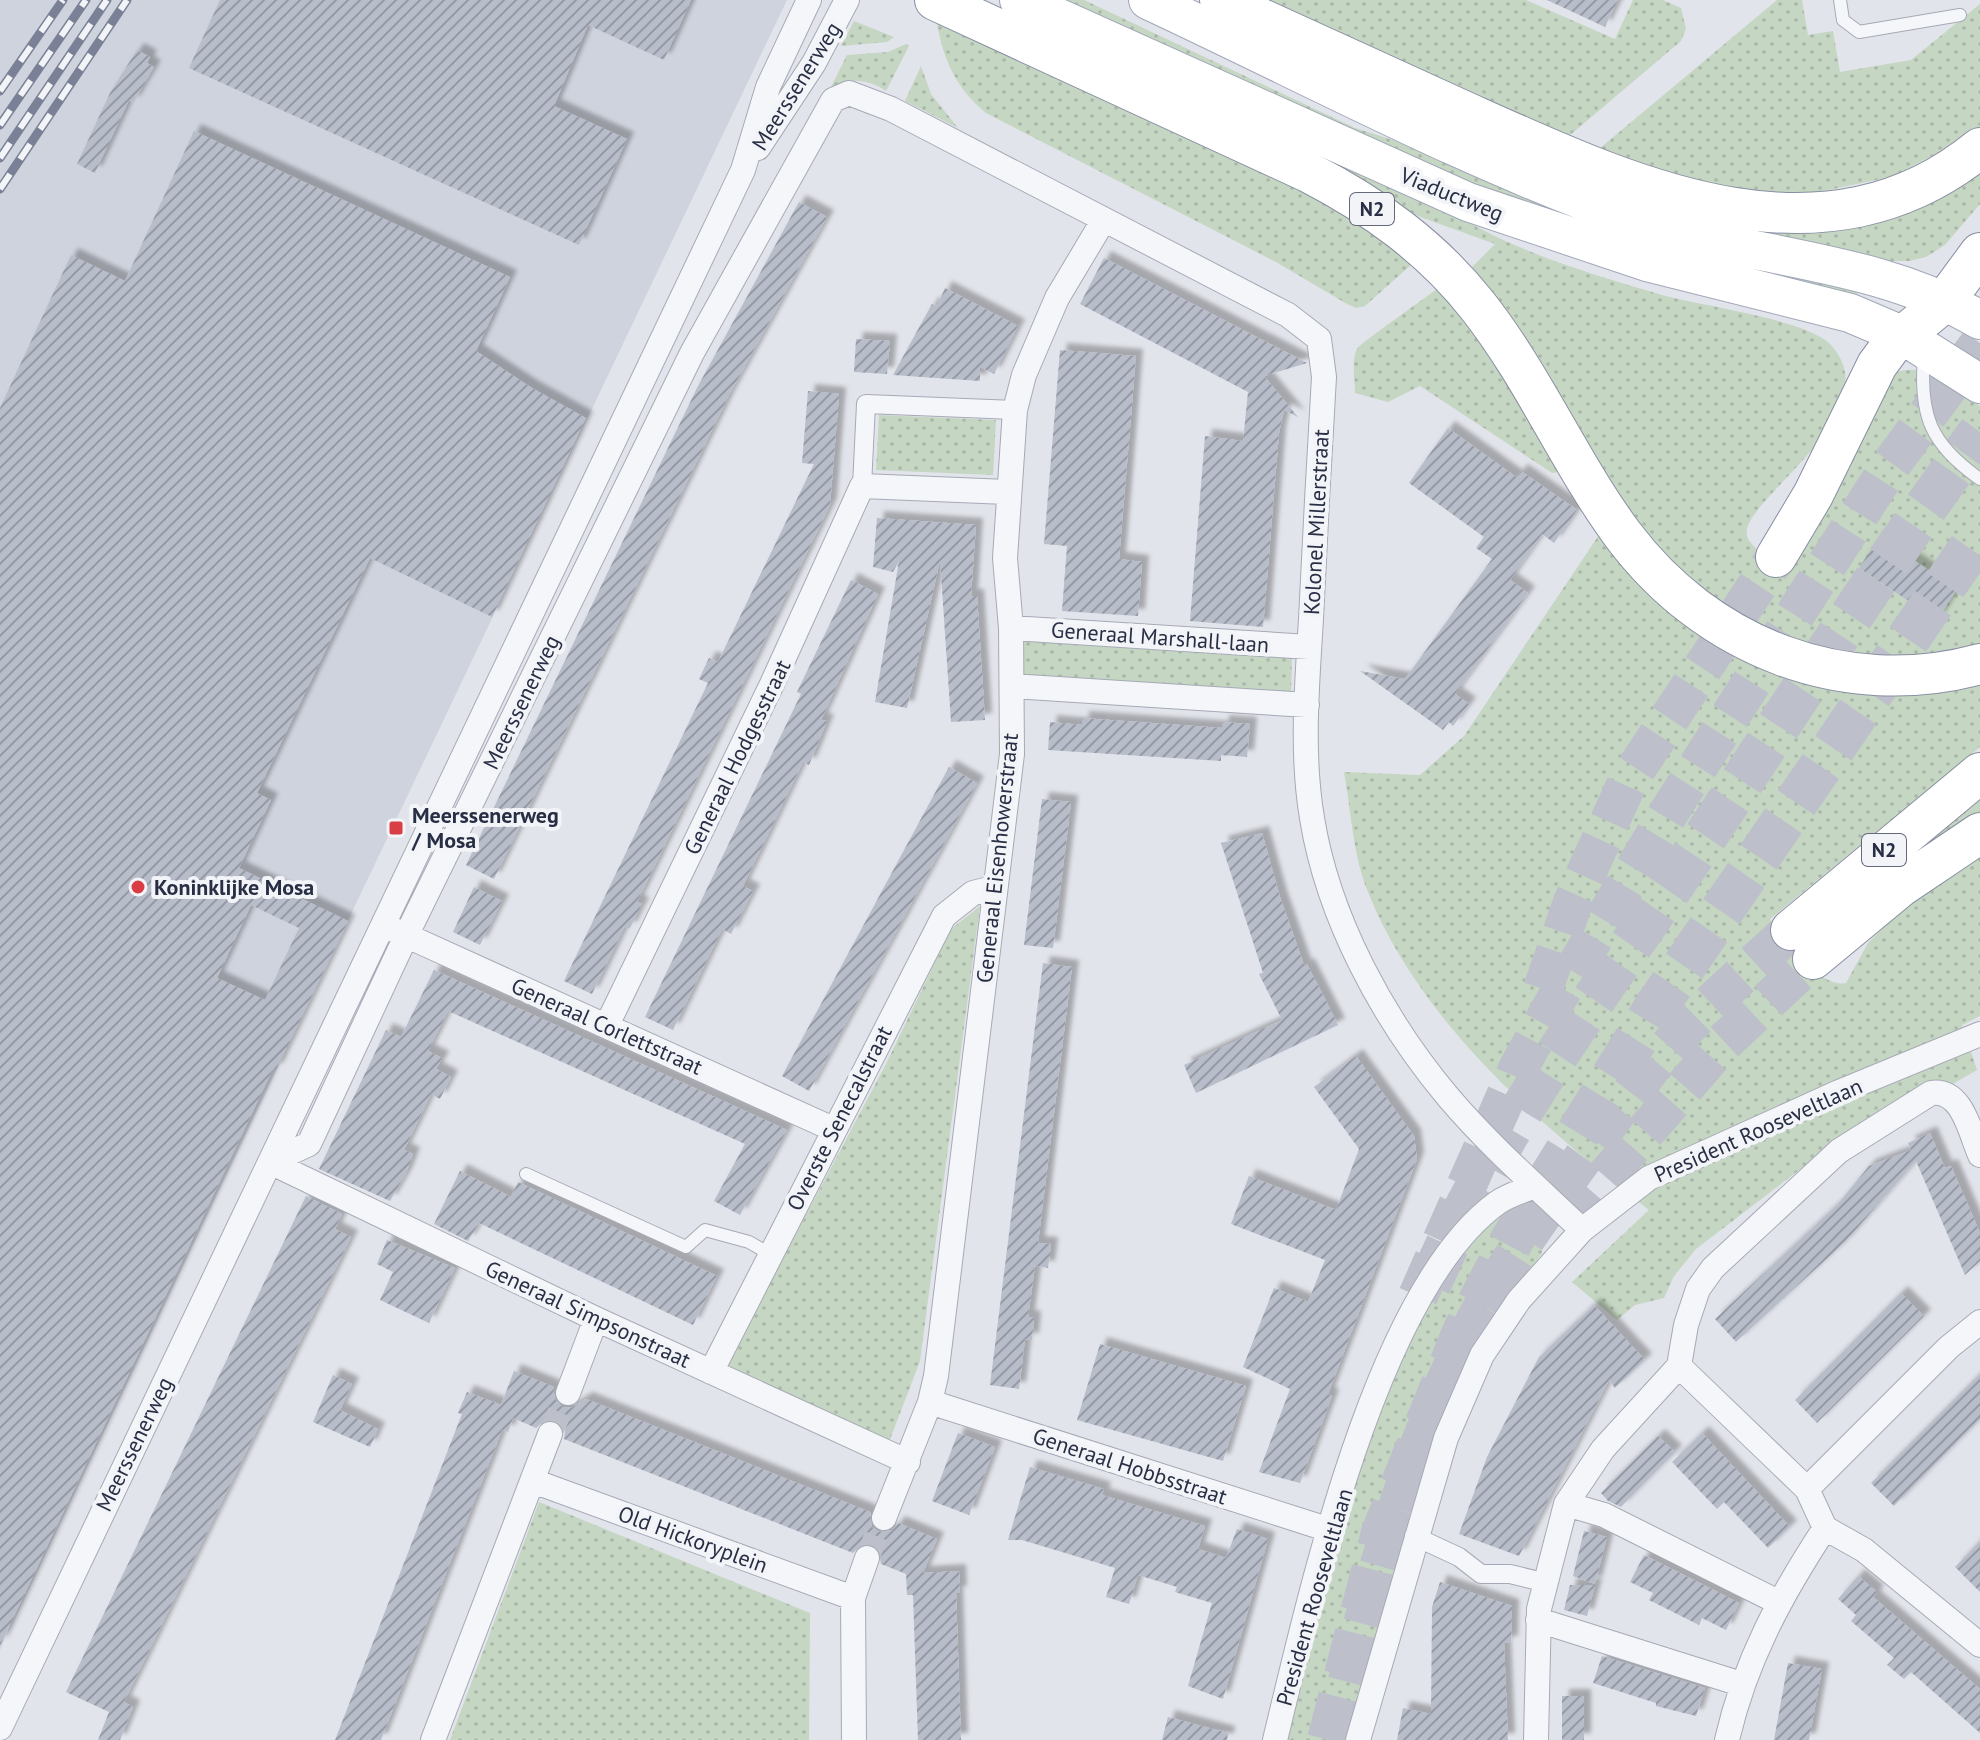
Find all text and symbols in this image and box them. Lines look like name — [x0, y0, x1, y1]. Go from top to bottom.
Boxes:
street label: Meerssenerweg — [745, 17, 847, 155]
street label: Viaductweg — [1395, 160, 1508, 227]
road number: N2 — [1350, 193, 1394, 225]
street label: Kolonel Millerstraat — [1297, 428, 1335, 616]
street label: Generaal Marshall-laan — [1050, 615, 1270, 659]
street label: Meerssenerweg — [476, 630, 566, 774]
street label: Generaal Hodgesstraat — [678, 654, 797, 859]
street label: Generaal Eisenhowerstraat — [970, 731, 1024, 984]
place label: Meerssenerweg / Mosa — [411, 801, 559, 854]
marker: Meerssenerweg / Mosa — [387, 819, 405, 837]
road number: N2 — [1862, 834, 1906, 866]
place label: Koninklijke Mosa — [154, 873, 314, 901]
marker: Koninklijke Mosa — [129, 878, 147, 896]
street label: Generaal Corlettstraat — [507, 971, 708, 1081]
street label: Overste Senecalstraat — [780, 1020, 898, 1215]
street label: President Rooseveltlaan — [1650, 1071, 1866, 1189]
street label: Generaal Simpsonstraat — [481, 1254, 696, 1374]
street label: Meerssenerweg — [89, 1372, 179, 1516]
street label: Generaal Hobbsstraat — [1029, 1421, 1231, 1511]
street label: President Rooseveltlaan — [1270, 1485, 1358, 1709]
street label: Old Hickoryplein — [614, 1499, 772, 1579]

